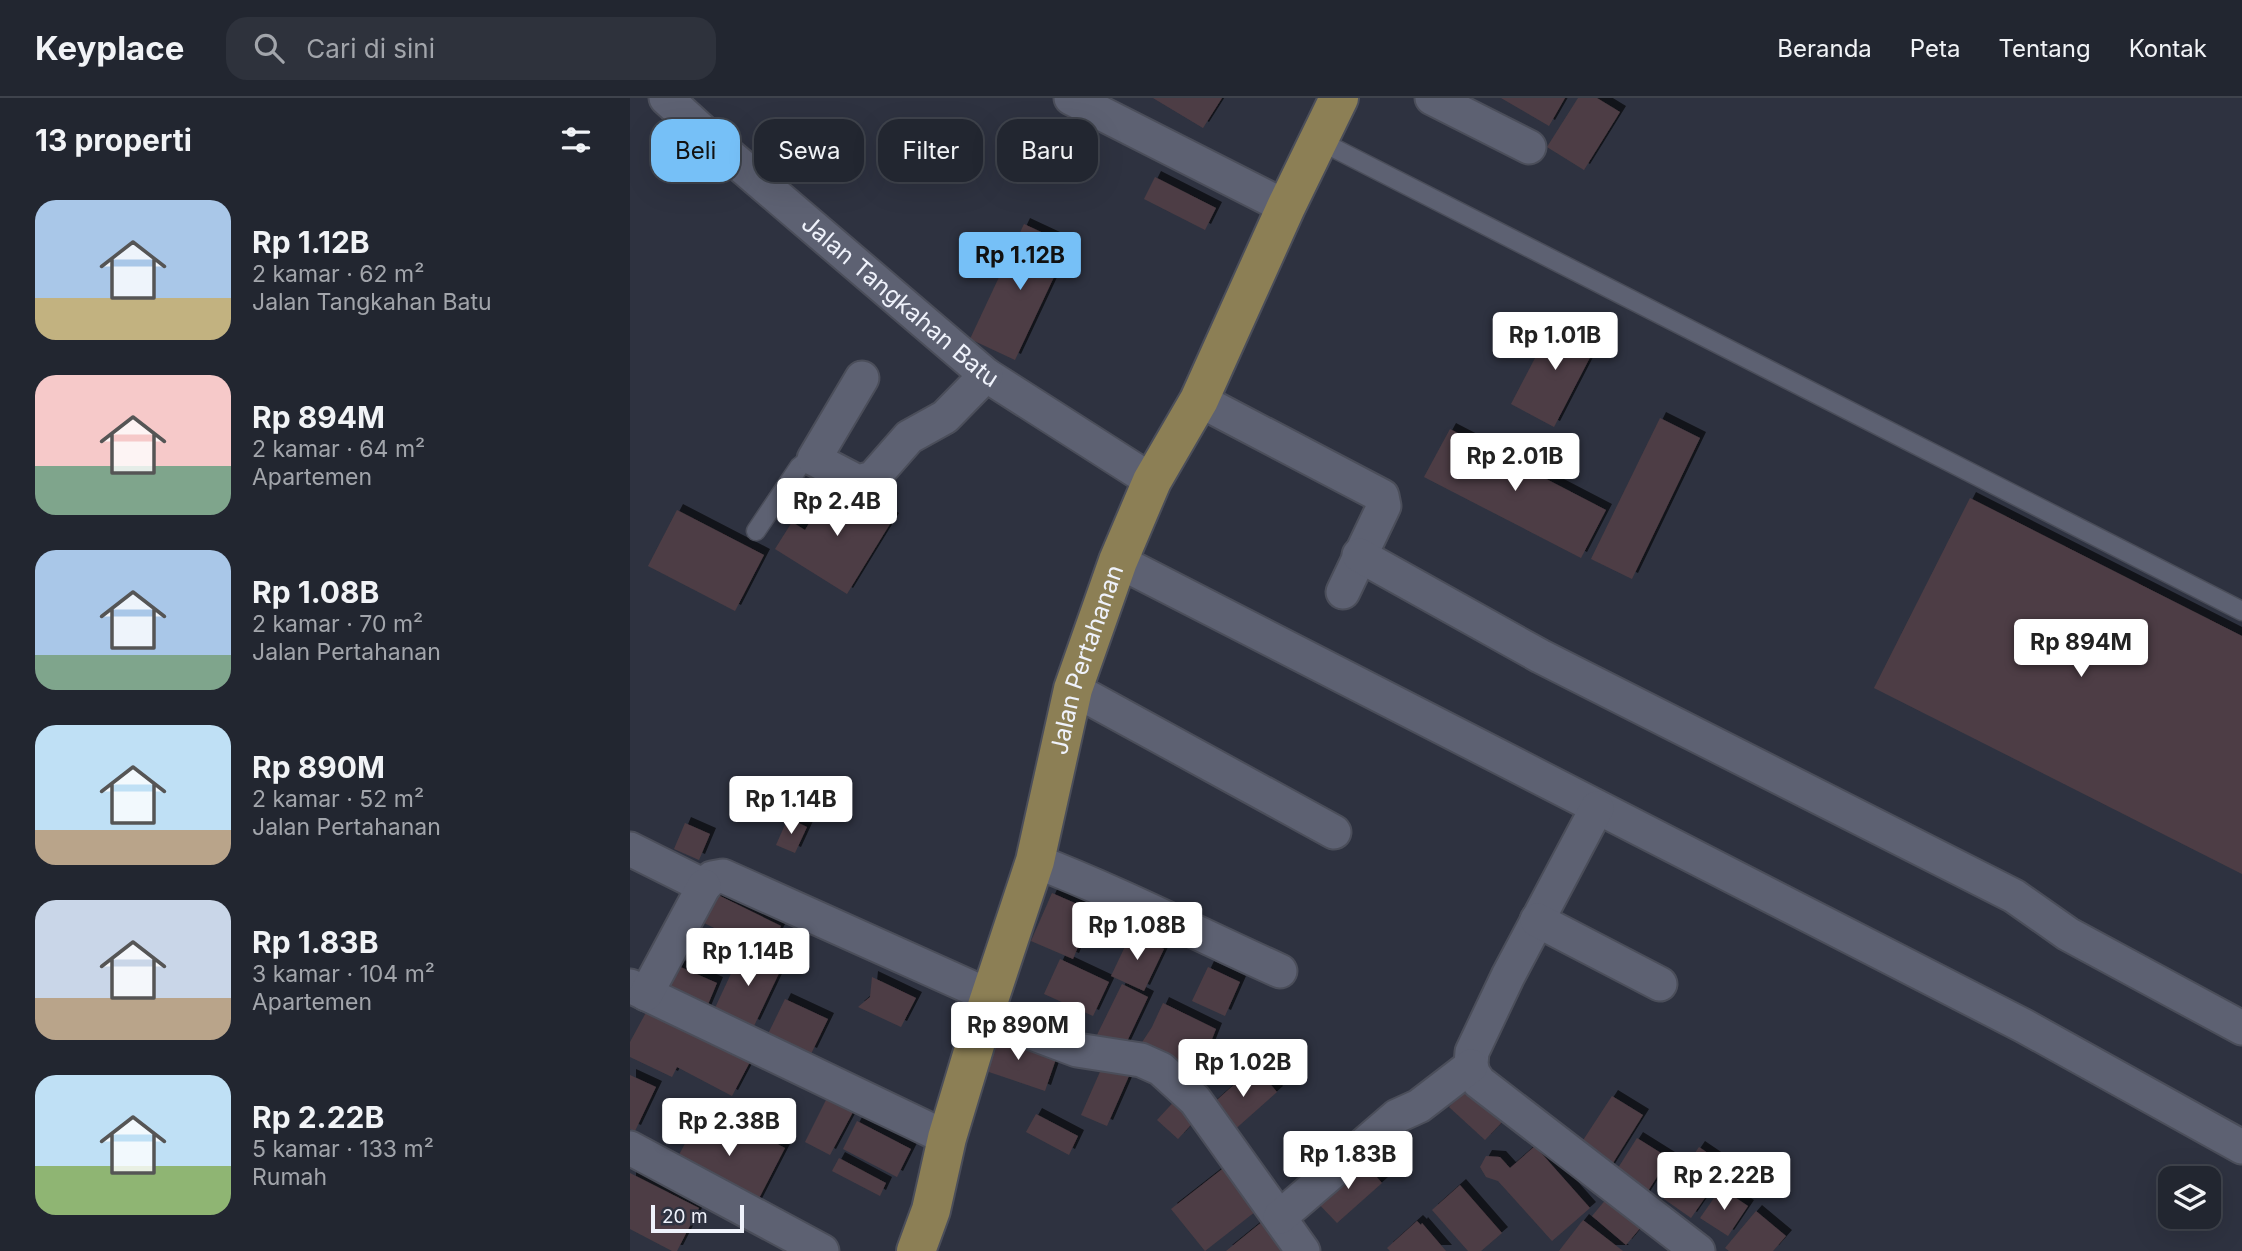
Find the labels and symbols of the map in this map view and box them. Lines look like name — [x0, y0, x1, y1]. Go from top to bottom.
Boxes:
street label: Jalan Tangkahan Batu — [796, 209, 1004, 393]
pin: Rp 1.12B — [948, 232, 1092, 292]
pin: Rp 1.01B — [1483, 313, 1627, 372]
pin: Rp 2.01B — [1443, 434, 1587, 493]
pin: Rp 2.4B — [772, 478, 902, 538]
street label: Jalan Pertahanan — [1044, 561, 1129, 757]
pin: Rp 894M — [2016, 620, 2146, 679]
pin: Rp 1.14B — [719, 776, 863, 836]
pin: Rp 1.08B — [1065, 902, 1209, 962]
pin: Rp 1.14B — [676, 928, 820, 988]
pin: Rp 890M — [953, 1002, 1083, 1062]
pin: Rp 1.02B — [1171, 1040, 1315, 1099]
pin: Rp 2.38B — [657, 1098, 801, 1158]
pin: Rp 1.83B — [1276, 1132, 1420, 1191]
pin: Rp 2.22B — [1652, 1152, 1796, 1212]
scale bar — [651, 1202, 744, 1234]

